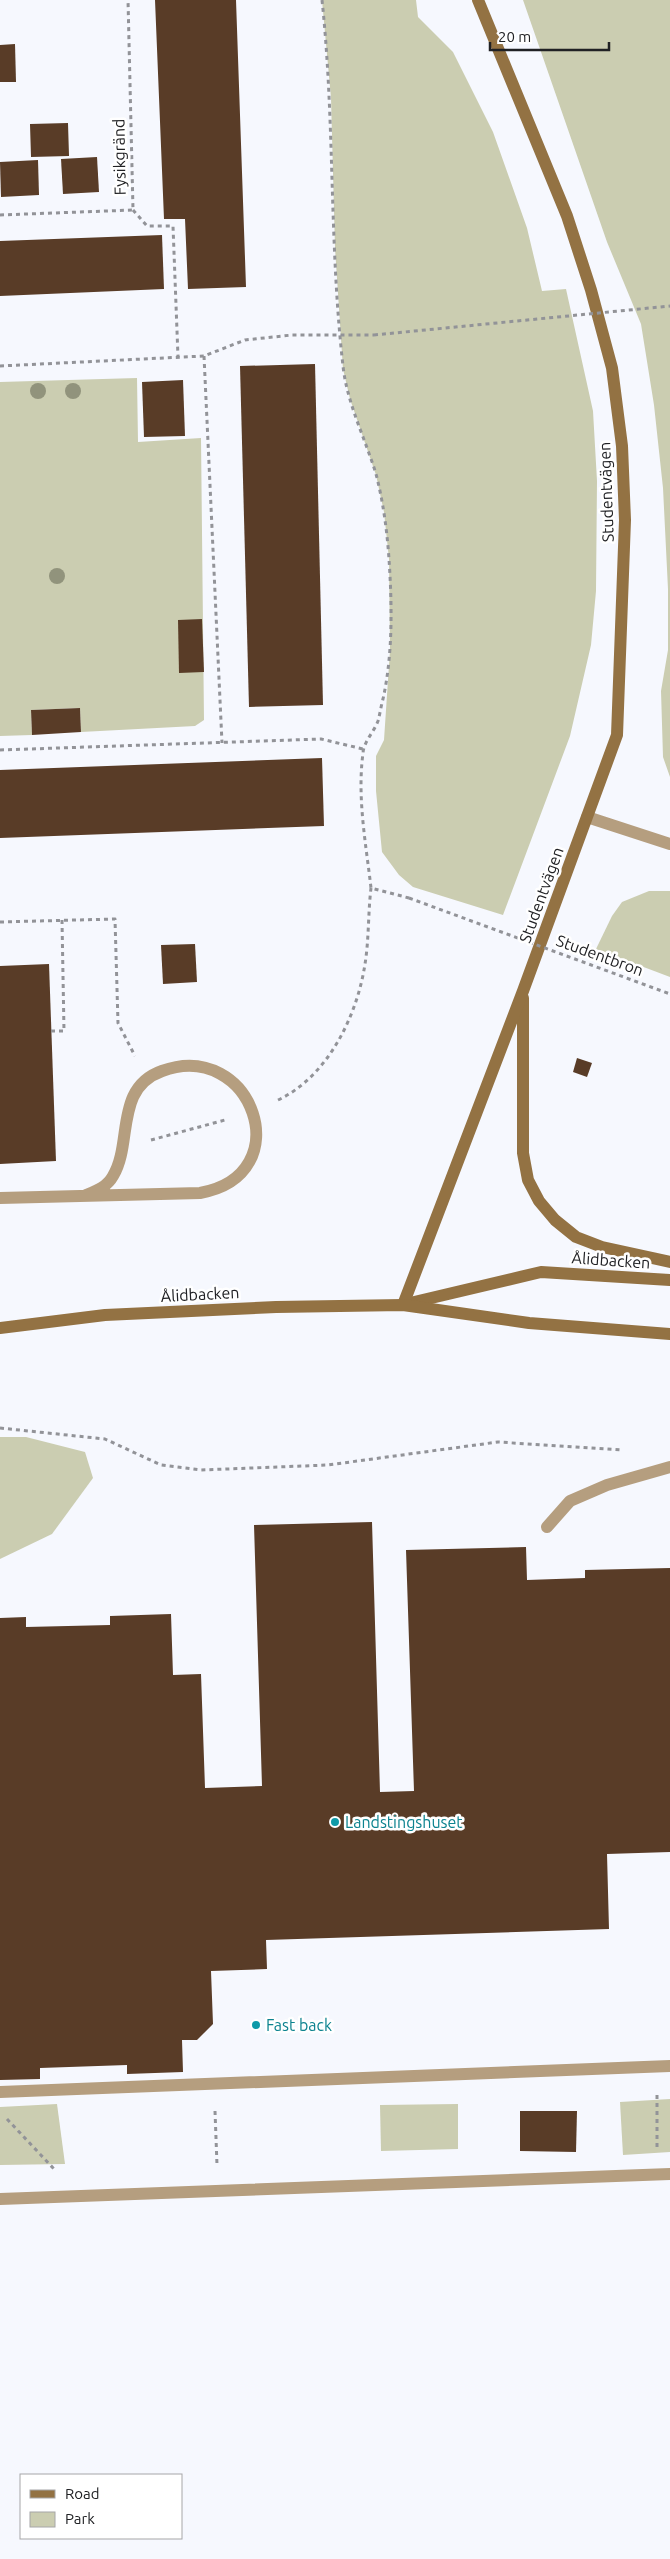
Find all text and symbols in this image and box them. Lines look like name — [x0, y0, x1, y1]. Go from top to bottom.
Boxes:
scale bar — [490, 20, 609, 52]
text: 20 m — [498, 28, 531, 45]
street label: Fysikgränd — [109, 118, 129, 196]
street label: Studentvägen — [595, 441, 617, 543]
street label: Studentvägen — [515, 845, 567, 945]
street label: Studentbron — [554, 931, 646, 979]
street label: Ålidbacken — [571, 1248, 651, 1272]
street label: Ålidbacken — [160, 1283, 240, 1305]
place label: Landstingshuset — [345, 1813, 463, 1831]
marker: Landstingshuset — [329, 1816, 341, 1828]
place label: Fast back — [266, 2016, 332, 2034]
marker: Fast back — [250, 2019, 262, 2031]
legend — [20, 2474, 182, 2539]
text: Road — [65, 2485, 100, 2502]
text: Park — [65, 2510, 95, 2527]

